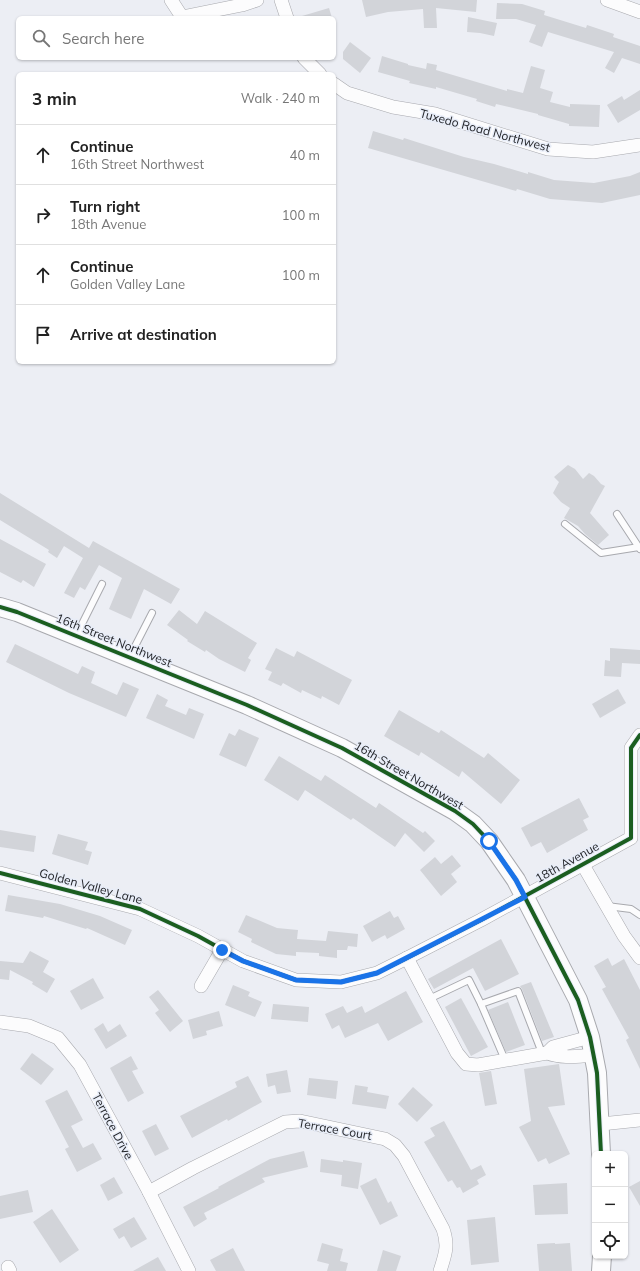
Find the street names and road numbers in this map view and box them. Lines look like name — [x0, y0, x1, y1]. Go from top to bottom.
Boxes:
street label: Tuxedo Road Northwest — [418, 105, 552, 155]
street label: 16th Street Northwest — [54, 610, 174, 670]
street label: 16th Street Northwest — [352, 738, 466, 812]
street label: 18th Avenue — [532, 838, 602, 886]
street label: Golden Valley Lane — [38, 865, 144, 907]
street label: Terrace Drive — [89, 1090, 137, 1162]
street label: Terrace Court — [297, 1115, 373, 1143]

